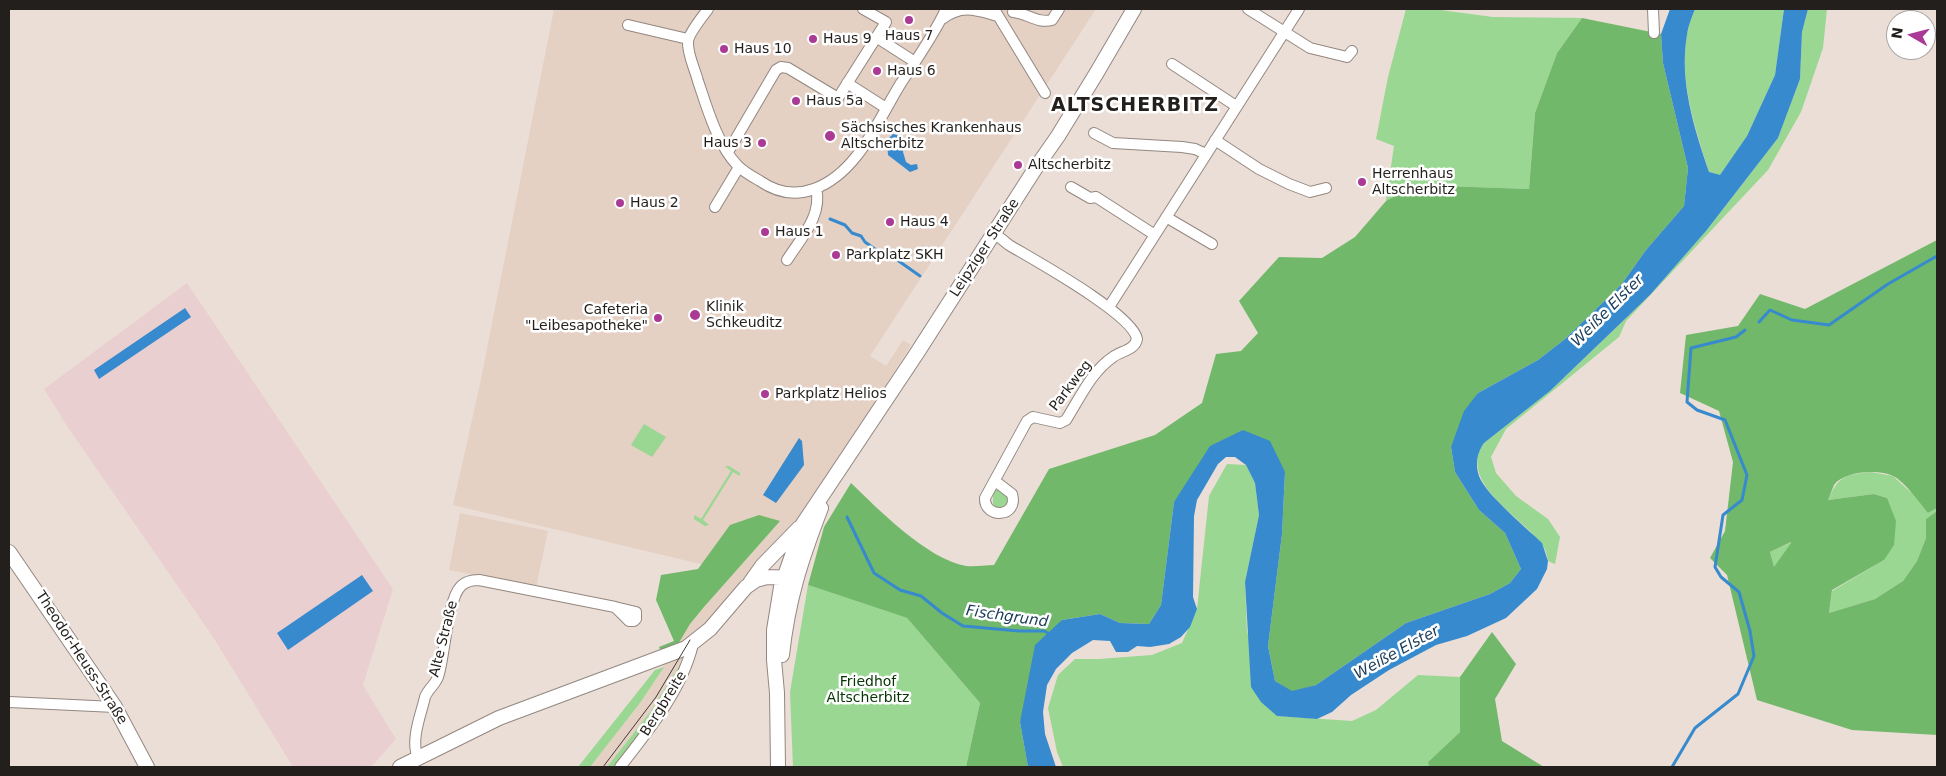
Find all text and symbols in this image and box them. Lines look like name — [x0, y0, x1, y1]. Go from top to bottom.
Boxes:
north arrow — [1886, 10, 1936, 60]
marker: Haus 7 — [903, 14, 915, 26]
text: N — [1888, 26, 1906, 40]
place label: Haus 7 — [885, 28, 933, 44]
place label: Haus 9 — [823, 31, 872, 47]
marker: Haus 9 — [807, 33, 819, 45]
place label: Haus 10 — [734, 41, 792, 57]
marker: Haus 10 — [718, 43, 730, 55]
place label: Haus 6 — [887, 63, 936, 79]
marker: Haus 6 — [871, 65, 883, 77]
place label: Haus 5a — [806, 93, 863, 109]
marker: Haus 5a — [790, 95, 802, 107]
district label: ALTSCHERBITZ — [1049, 95, 1221, 117]
place label: Sächsisches Krankenhaus Altscherbitz — [841, 120, 1022, 152]
marker: Sächsisches Krankenhaus Altscherbitz — [823, 129, 837, 143]
place label: Haus 3 — [703, 135, 752, 151]
marker: Haus 3 — [756, 137, 768, 149]
place label: Altscherbitz — [1028, 157, 1111, 173]
marker: Altscherbitz — [1012, 159, 1024, 171]
place label: Herrenhaus Altscherbitz — [1372, 166, 1455, 198]
marker: Herrenhaus Altscherbitz — [1356, 176, 1368, 188]
place label: Haus 2 — [630, 195, 679, 211]
street label: Leipziger Straße — [947, 196, 1023, 300]
marker: Haus 2 — [614, 197, 626, 209]
place label: Haus 4 — [900, 214, 949, 230]
marker: Haus 4 — [884, 216, 896, 228]
place label: Haus 1 — [775, 224, 824, 240]
marker: Haus 1 — [759, 226, 771, 238]
place label: Parkplatz SKH — [846, 247, 943, 263]
marker: Parkplatz SKH — [830, 249, 842, 261]
water label: Weiße Elster — [1568, 271, 1648, 351]
place label: Klinik Schkeuditz — [706, 299, 782, 332]
place label: Cafeteria "Leibesapotheke" — [525, 302, 648, 334]
marker: Klinik Schkeuditz — [688, 308, 702, 322]
marker: Cafeteria "Leibesapotheke" — [652, 312, 664, 324]
street label: Parkweg — [1046, 357, 1096, 415]
place label: Parkplatz Helios — [775, 386, 887, 402]
marker: Parkplatz Helios — [759, 388, 771, 400]
street label: Theodor-Heuss-Straße — [32, 588, 130, 728]
street label: Alte Straße — [426, 599, 462, 679]
water label: Fischgrund — [965, 602, 1049, 632]
water label: Weiße Elster — [1351, 622, 1443, 684]
street label: Bergbreite — [637, 668, 691, 740]
park label: Friedhof Altscherbitz — [827, 674, 909, 706]

